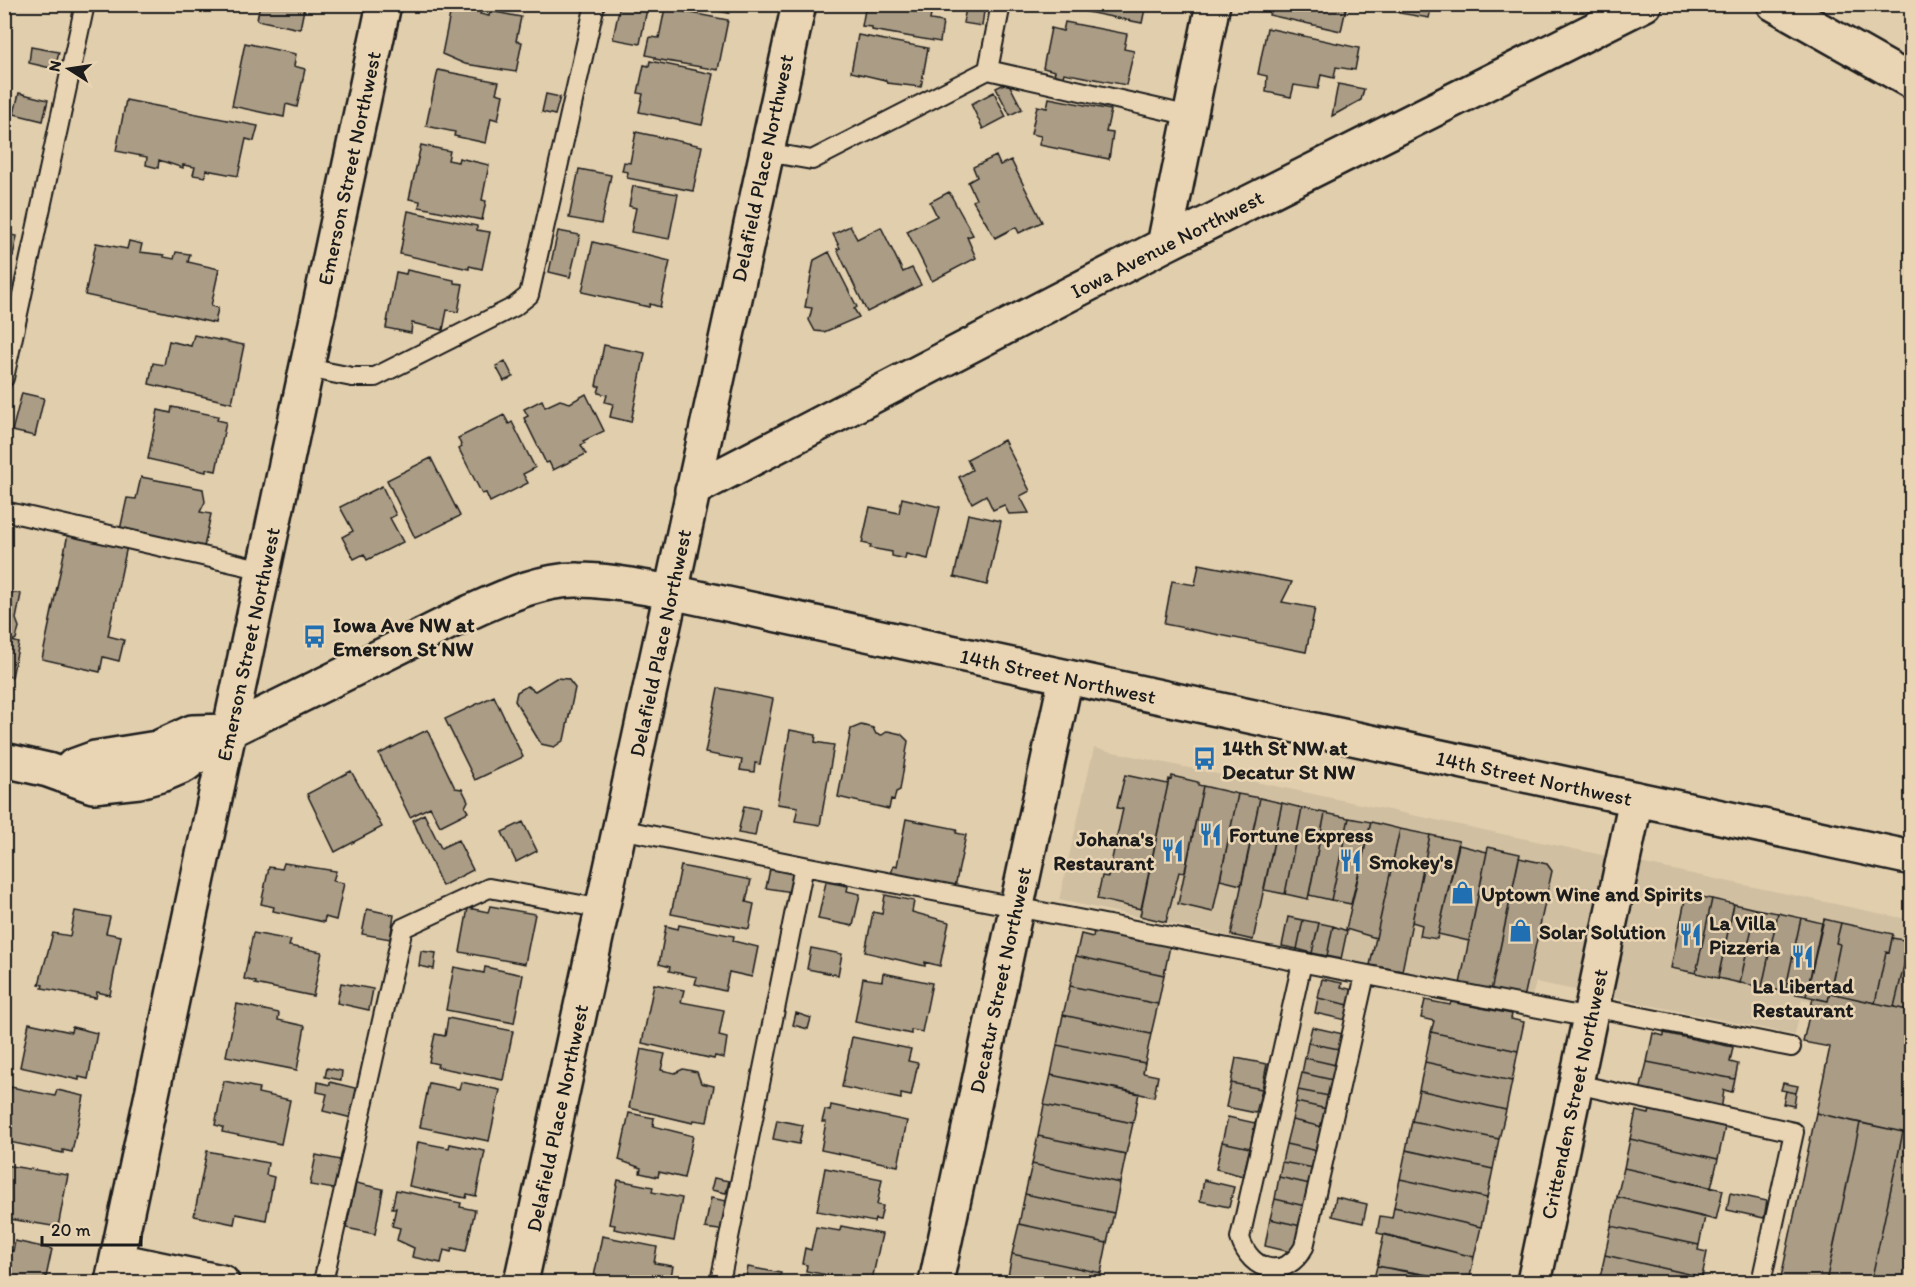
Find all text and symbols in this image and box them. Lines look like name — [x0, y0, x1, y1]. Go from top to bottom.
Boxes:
north arrow — [39, 39, 99, 99]
street label: Emerson Street Northwest — [312, 49, 386, 287]
street label: Delafield Place Northwest — [726, 52, 798, 284]
text: N — [44, 59, 65, 73]
street label: Iowa Avenue Northwest — [1066, 184, 1268, 304]
street label: Emerson Street Northwest — [211, 525, 285, 763]
street label: Delafield Place Northwest — [624, 527, 696, 759]
place label: Iowa Ave NW at Emerson St NW — [333, 612, 475, 661]
bus stop icon: Iowa Ave NW at Emerson St NW — [302, 623, 328, 649]
street label: 14th Street Northwest — [958, 643, 1158, 709]
place label: 14th St NW at Decatur St NW — [1222, 735, 1355, 784]
street label: 14th Street Northwest — [1434, 745, 1634, 811]
bus stop icon: 14th St NW at Decatur St NW — [1191, 746, 1217, 772]
restaurant icon: Fortune Express — [1198, 821, 1224, 847]
place label: Fortune Express — [1229, 822, 1373, 848]
place label: Johana's Restaurant — [1053, 826, 1154, 875]
restaurant icon: Johana's Restaurant — [1159, 837, 1185, 863]
restaurant icon: Smokey's — [1338, 848, 1364, 874]
place label: Smokey's — [1369, 849, 1453, 875]
street label: Decatur Street Northwest — [964, 864, 1036, 1095]
shop icon: Uptown Wine and Spirits — [1450, 880, 1476, 906]
place label: Uptown Wine and Spirits — [1481, 881, 1703, 907]
place label: La Villa Pizzeria — [1709, 910, 1781, 959]
shop icon: Solar Solution — [1508, 918, 1534, 944]
place label: Solar Solution — [1539, 919, 1666, 944]
restaurant icon: La Villa Pizzeria — [1678, 921, 1704, 947]
restaurant icon: La Libertad Restaurant — [1790, 944, 1816, 970]
street label: Crittenden Street Northwest — [1535, 966, 1613, 1222]
place label: La Libertad Restaurant — [1752, 973, 1854, 1022]
street label: Delafield Place Northwest — [521, 1002, 593, 1234]
scale bar — [42, 1209, 141, 1247]
text: 20 m — [51, 1219, 91, 1241]

